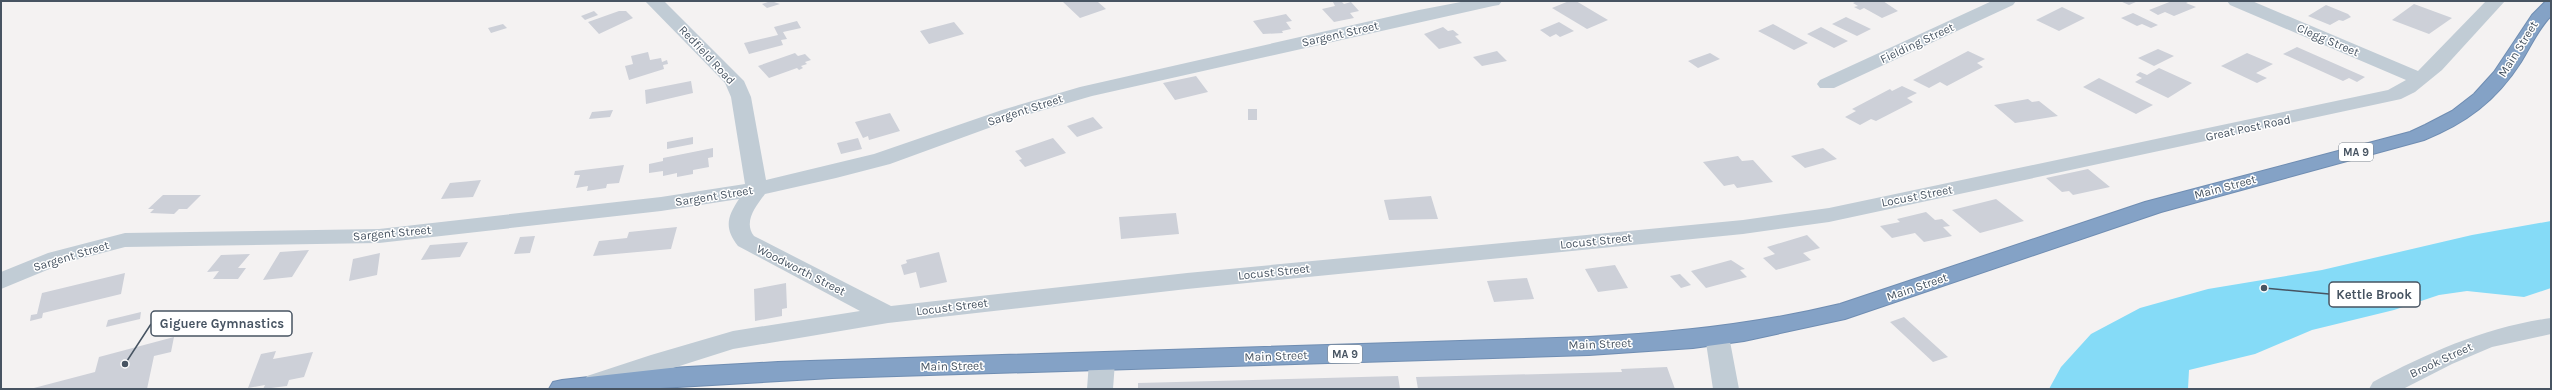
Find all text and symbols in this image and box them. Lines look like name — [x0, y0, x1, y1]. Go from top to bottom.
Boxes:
street label: Sargent Street — [1300, 18, 1380, 50]
street label: Main Street — [2495, 18, 2541, 80]
street label: Fielding Street — [1878, 20, 1957, 66]
street label: Clegg Street — [2295, 21, 2362, 60]
street label: Redfield Road — [676, 23, 738, 87]
street label: Sargent Street — [986, 91, 1065, 129]
street label: Great Post Road — [2204, 112, 2292, 144]
road number: MA 9 — [2339, 143, 2373, 161]
street label: Main Street — [2193, 172, 2258, 202]
street label: Locust Street — [1880, 182, 1954, 210]
street label: Sargent Street — [674, 183, 754, 209]
street label: Sargent Street — [352, 223, 432, 243]
street label: Locust Street — [1559, 230, 1633, 252]
street label: Sargent Street — [31, 238, 111, 274]
street label: Woodworth Street — [754, 242, 848, 299]
street label: Locust Street — [1237, 261, 1311, 283]
street label: Main Street — [1885, 270, 1950, 304]
callout: Kettle Brook — [2329, 282, 2420, 307]
text: Kettle Brook — [2336, 287, 2412, 302]
street label: Locust Street — [915, 296, 989, 318]
callout: Giguere Gymnastics — [151, 311, 292, 336]
text: Giguere Gymnastics — [160, 316, 284, 331]
street label: Main Street — [1568, 336, 1632, 352]
street label: Brook Street — [2407, 339, 2475, 381]
road number: MA 9 — [1328, 345, 1362, 363]
street label: Main Street — [1244, 348, 1308, 364]
street label: Main Street — [920, 358, 984, 374]

